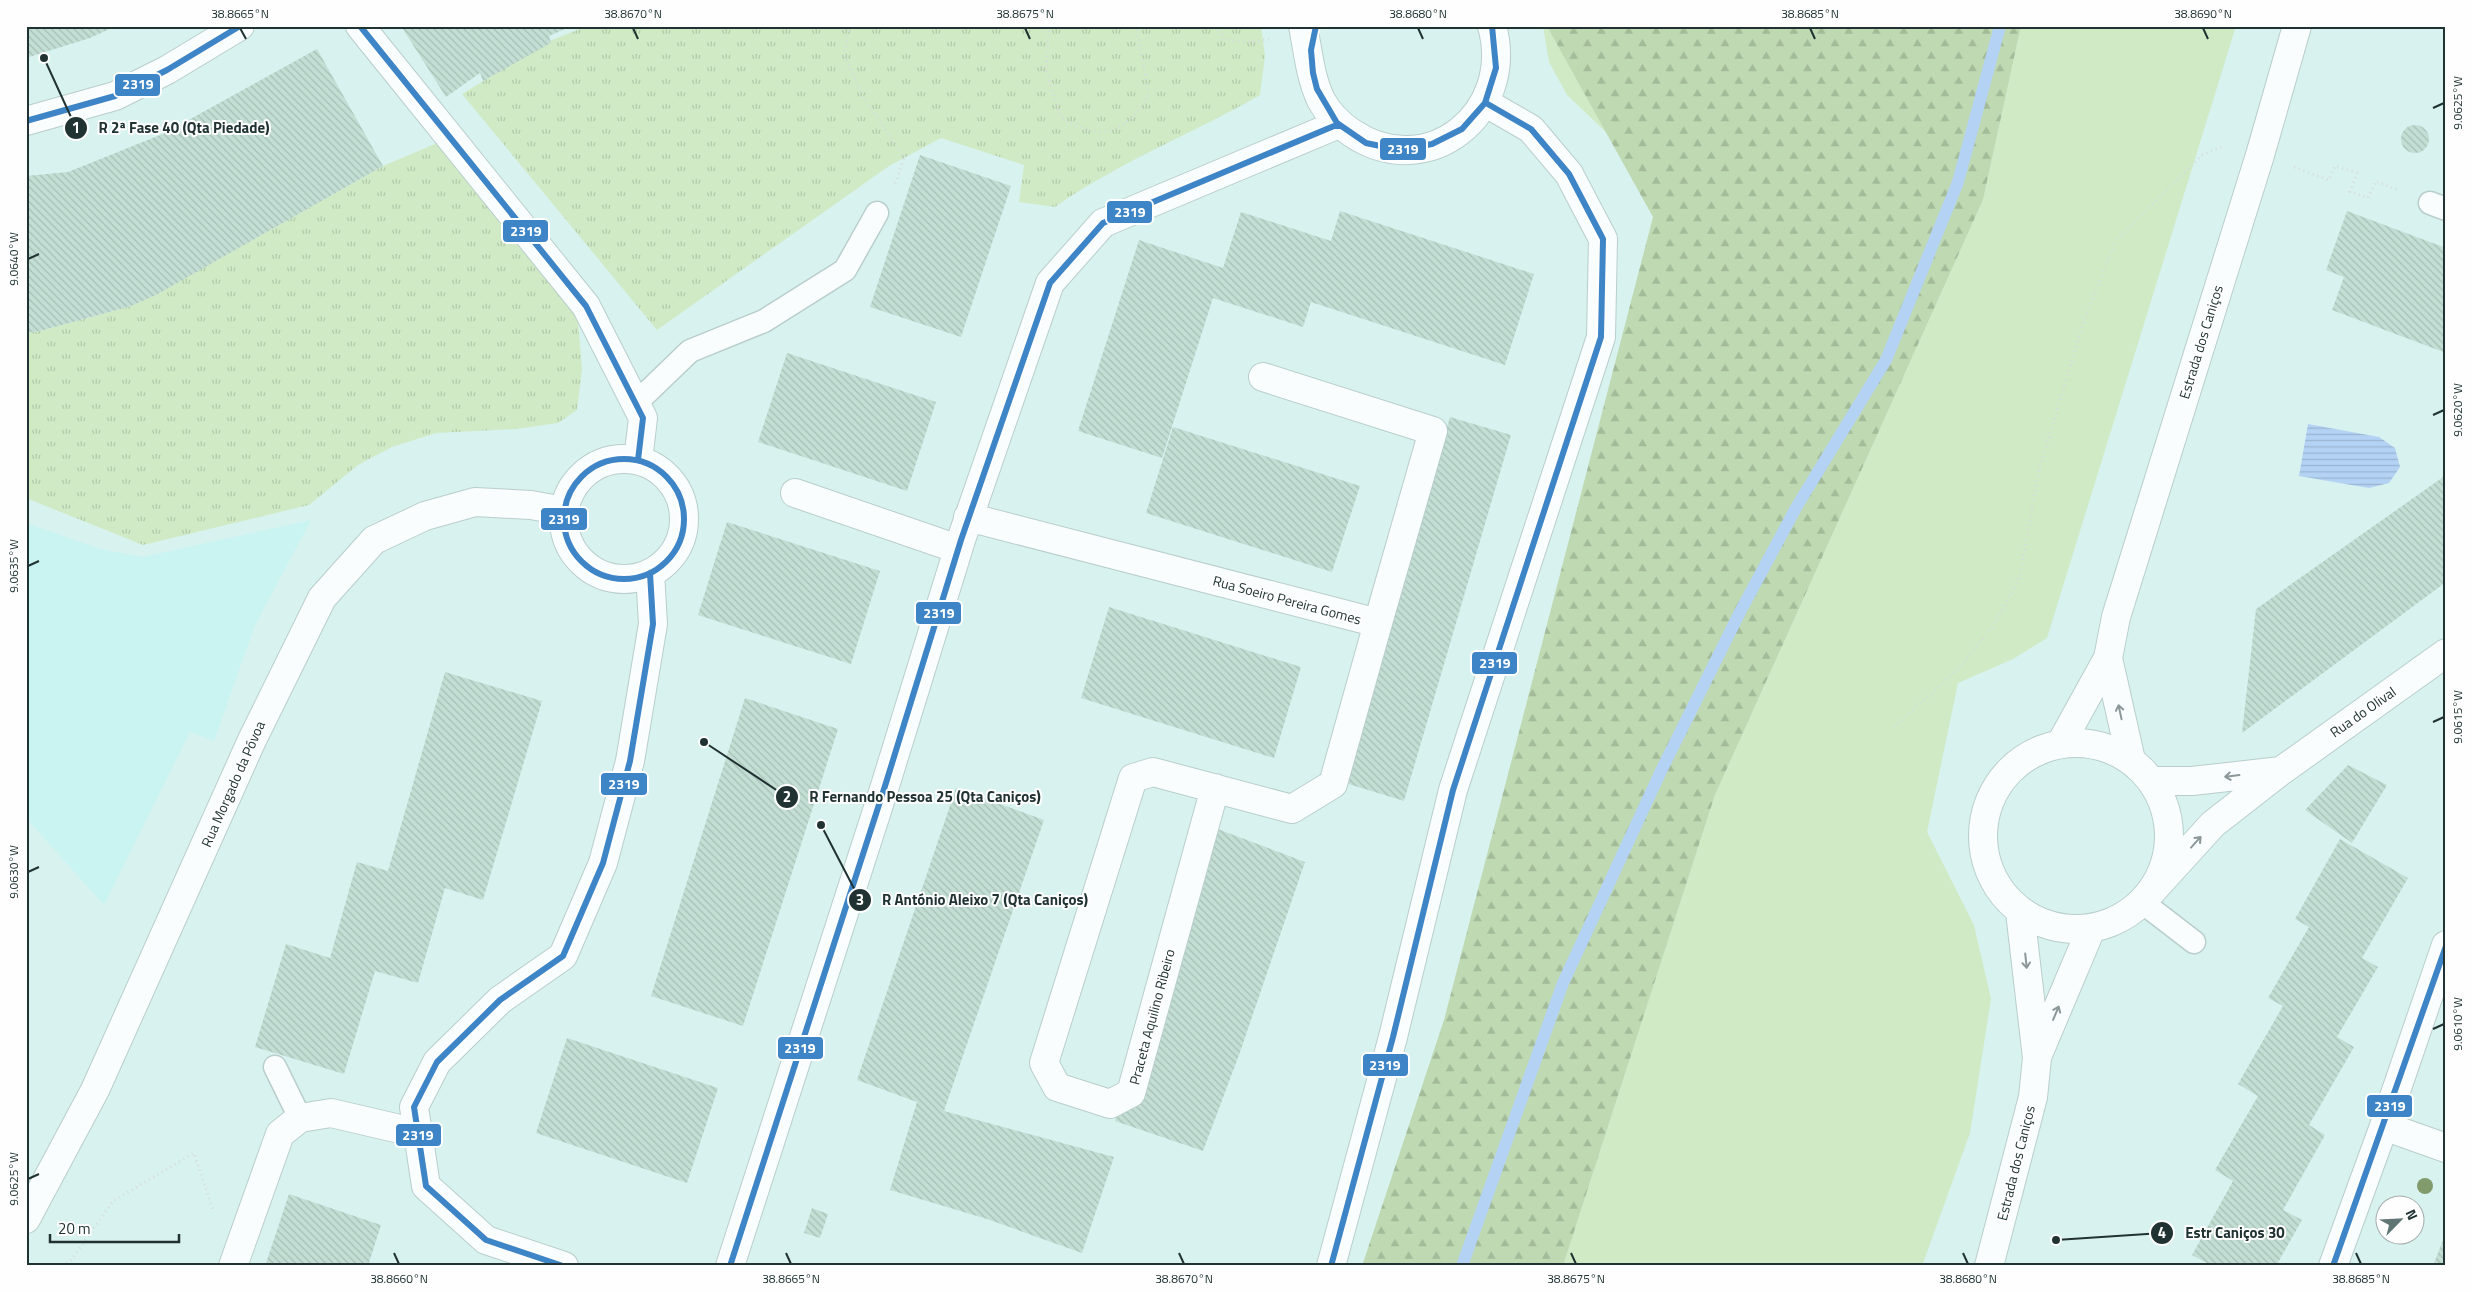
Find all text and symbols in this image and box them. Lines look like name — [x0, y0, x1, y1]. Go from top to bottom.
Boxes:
text: 38.8665°N — [211, 4, 269, 23]
text: 38.8670°N — [604, 4, 662, 23]
text: 38.8675°N — [996, 4, 1054, 23]
text: 38.8680°N — [1389, 4, 1447, 23]
text: 38.8685°N — [1781, 4, 1839, 23]
text: 38.8690°N — [2174, 4, 2232, 23]
line badge: 2319 — [114, 73, 161, 97]
text: 2319 — [122, 73, 154, 94]
text: 9.0625°W — [2448, 76, 2467, 130]
callout: R 2ª Fase 40 (Qta Piedade) — [63, 113, 280, 143]
text: 1 — [72, 116, 80, 139]
text: R 2ª Fase 40 (Qta Piedade) — [98, 116, 270, 139]
line badge: 2319 — [1379, 137, 1427, 161]
text: 2319 — [1387, 138, 1419, 159]
line badge: 2319 — [1106, 200, 1153, 224]
text: 2319 — [1114, 201, 1146, 222]
line badge: 2319 — [502, 219, 549, 243]
text: 2319 — [510, 220, 542, 241]
text: 9.0640°W — [4, 232, 23, 286]
street label: Estrada dos Caniços — [2173, 282, 2228, 401]
text: 9.0620°W — [2448, 383, 2467, 437]
line badge: 2319 — [540, 507, 588, 531]
text: 2319 — [548, 508, 580, 529]
text: 9.0635°W — [4, 539, 23, 593]
street label: Rua Soeiro Pereira Gomes — [1211, 570, 1364, 629]
line badge: 2319 — [915, 601, 962, 625]
text: 2319 — [923, 602, 955, 623]
line badge: 2319 — [1471, 651, 1518, 675]
text: 2319 — [1479, 652, 1511, 673]
street label: Rua do Olival — [2325, 681, 2400, 742]
text: 9.0615°W — [2448, 690, 2467, 744]
one-way arrow — [2115, 704, 2124, 720]
street label: Rua Morgado da Póvoa — [195, 717, 270, 850]
one-way arrow — [2225, 771, 2241, 781]
line badge: 2319 — [600, 772, 648, 796]
text: 2319 — [608, 773, 640, 794]
callout: R Fernando Pessoa 25 (Qta Caniços) — [774, 782, 1051, 812]
text: 2 — [783, 785, 791, 808]
text: R Fernando Pessoa 25 (Qta Caniços) — [809, 785, 1041, 808]
one-way arrow — [2190, 836, 2202, 849]
text: 9.0630°W — [4, 845, 23, 899]
callout: R António Aleixo 7 (Qta Caniços) — [847, 885, 1098, 915]
text: 3 — [856, 888, 864, 911]
text: R António Aleixo 7 (Qta Caniços) — [882, 888, 1088, 911]
street label: Praceta Aquilino Ribeiro — [1123, 947, 1180, 1087]
one-way arrow — [2021, 952, 2031, 968]
text: 9.0610°W — [2448, 997, 2467, 1051]
one-way arrow — [2051, 1006, 2061, 1021]
line badge: 2319 — [777, 1036, 824, 1060]
text: 2319 — [784, 1037, 816, 1058]
line badge: 2319 — [1362, 1053, 1409, 1077]
text: 2319 — [1369, 1054, 1401, 1075]
line badge: 2319 — [2366, 1094, 2413, 1118]
text: 2319 — [2374, 1095, 2406, 1116]
street label: Estrada dos Caniços — [1991, 1103, 2040, 1223]
line badge: 2319 — [395, 1123, 442, 1147]
text: 2319 — [402, 1124, 434, 1145]
text: 9.0625°W — [4, 1152, 23, 1206]
north arrow — [2374, 1194, 2424, 1244]
text: N — [2401, 1206, 2424, 1223]
scale bar — [50, 1212, 179, 1244]
text: 20 m — [58, 1217, 91, 1240]
callout: Estr Caniços 30 — [2150, 1218, 2294, 1248]
text: 4 — [2158, 1221, 2166, 1244]
text: Estr Caniços 30 — [2185, 1221, 2285, 1244]
text: 38.8660°N — [370, 1269, 428, 1288]
text: 38.8665°N — [762, 1269, 820, 1288]
text: 38.8670°N — [1155, 1269, 1213, 1288]
text: 38.8675°N — [1547, 1269, 1605, 1288]
text: 38.8680°N — [1939, 1269, 1997, 1288]
text: 38.8685°N — [2332, 1269, 2390, 1288]

